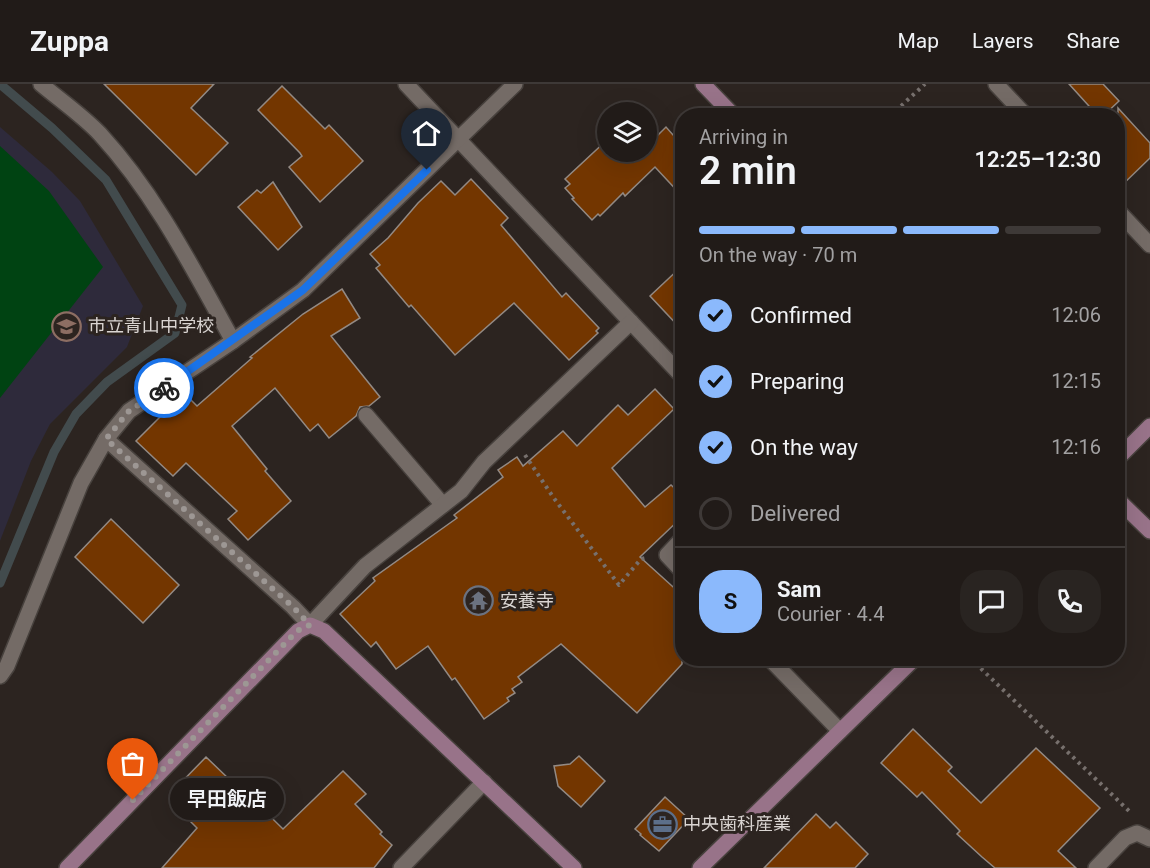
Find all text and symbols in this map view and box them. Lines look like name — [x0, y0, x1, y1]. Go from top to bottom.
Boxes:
text: Zuppa — [30, 25, 109, 58]
text: Map — [897, 29, 939, 53]
text: Layers — [972, 29, 1033, 53]
text: Share — [1066, 29, 1120, 53]
map controls — [597, 102, 657, 162]
button: layers — [597, 102, 657, 162]
pin — [401, 108, 452, 170]
icon: home — [410, 117, 443, 150]
text: Arriving in — [699, 125, 788, 149]
text: 12:25–12:30 — [974, 147, 1101, 172]
text: 2 min — [699, 148, 797, 194]
text: On the way · 70 m — [699, 243, 857, 267]
icon: check — [699, 299, 732, 332]
text: Confirmed — [750, 303, 852, 328]
text: 12:06 — [1051, 303, 1101, 327]
school or university icon: 市立青山中学校 — [51, 310, 83, 342]
place label: 市立青山中学校 — [88, 315, 214, 336]
courier — [134, 358, 194, 418]
icon: check — [699, 365, 732, 398]
text: Preparing — [750, 369, 844, 394]
text: 12:15 — [1051, 369, 1101, 393]
icon: bike — [148, 372, 181, 405]
icon: check — [699, 431, 732, 464]
text: On the way — [750, 435, 858, 460]
text: 12:16 — [1051, 435, 1101, 459]
text: Delivered — [750, 501, 840, 526]
button: chat — [960, 570, 1023, 633]
button: phone — [1038, 570, 1101, 633]
text: Sam — [777, 577, 821, 602]
temple icon: 安養寺 — [463, 585, 495, 617]
text: S — [724, 589, 737, 614]
place label: 安養寺 — [500, 590, 554, 611]
text: Courier · 4.4 — [777, 602, 884, 626]
pin — [107, 738, 158, 800]
icon: bag — [116, 747, 149, 780]
callout: 早田飯店 — [169, 779, 283, 821]
text: 早田飯店 — [187, 787, 267, 811]
office icon: 中央歯科産業 — [646, 808, 678, 840]
place label: 中央歯科産業 — [683, 813, 791, 834]

